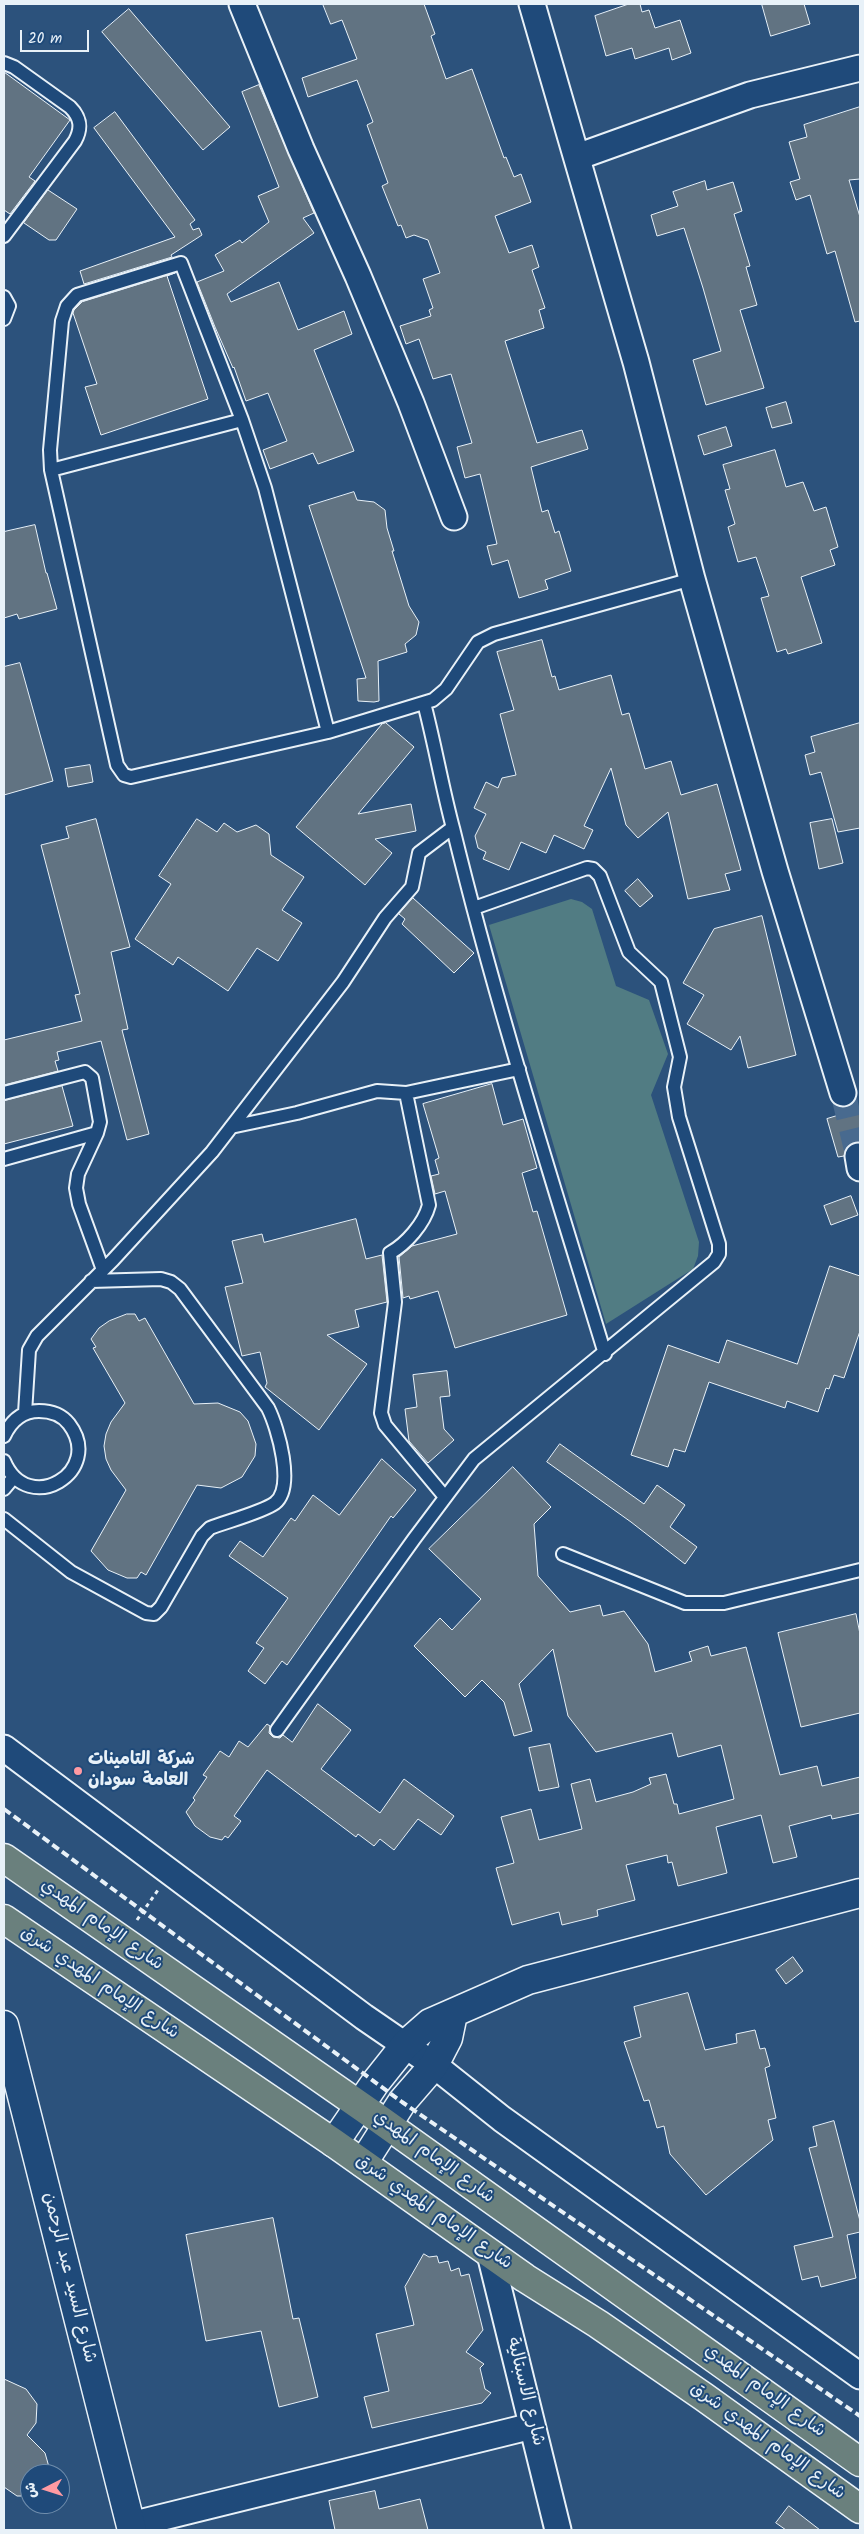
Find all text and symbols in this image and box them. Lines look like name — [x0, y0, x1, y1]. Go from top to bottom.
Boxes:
scale bar — [22, 20, 91, 52]
text: 20 m — [28, 27, 62, 51]
place label: شركة التامينات العامة سودان — [88, 1750, 195, 1792]
marker: شركة التامينات العامة سودان — [72, 1765, 84, 1777]
street label: شارع الإمام المهدي — [36, 1876, 166, 1976]
street label: شارع الإمام المهدي شرق — [16, 1923, 182, 2045]
street label: شارع الإمام المهدي — [368, 2107, 498, 2209]
street label: شارع الإمام المهدي شرق — [350, 2151, 516, 2275]
street label: شارع السيد عبد الرحمن — [36, 2190, 100, 2366]
street label: شارع الاسبتالية — [500, 2335, 548, 2449]
street label: شارع الإمام المهدي — [699, 2341, 829, 2443]
street label: شارع الإمام المهدي شرق — [685, 2378, 849, 2506]
north arrow — [20, 2464, 70, 2514]
text: ش — [19, 2482, 43, 2499]

